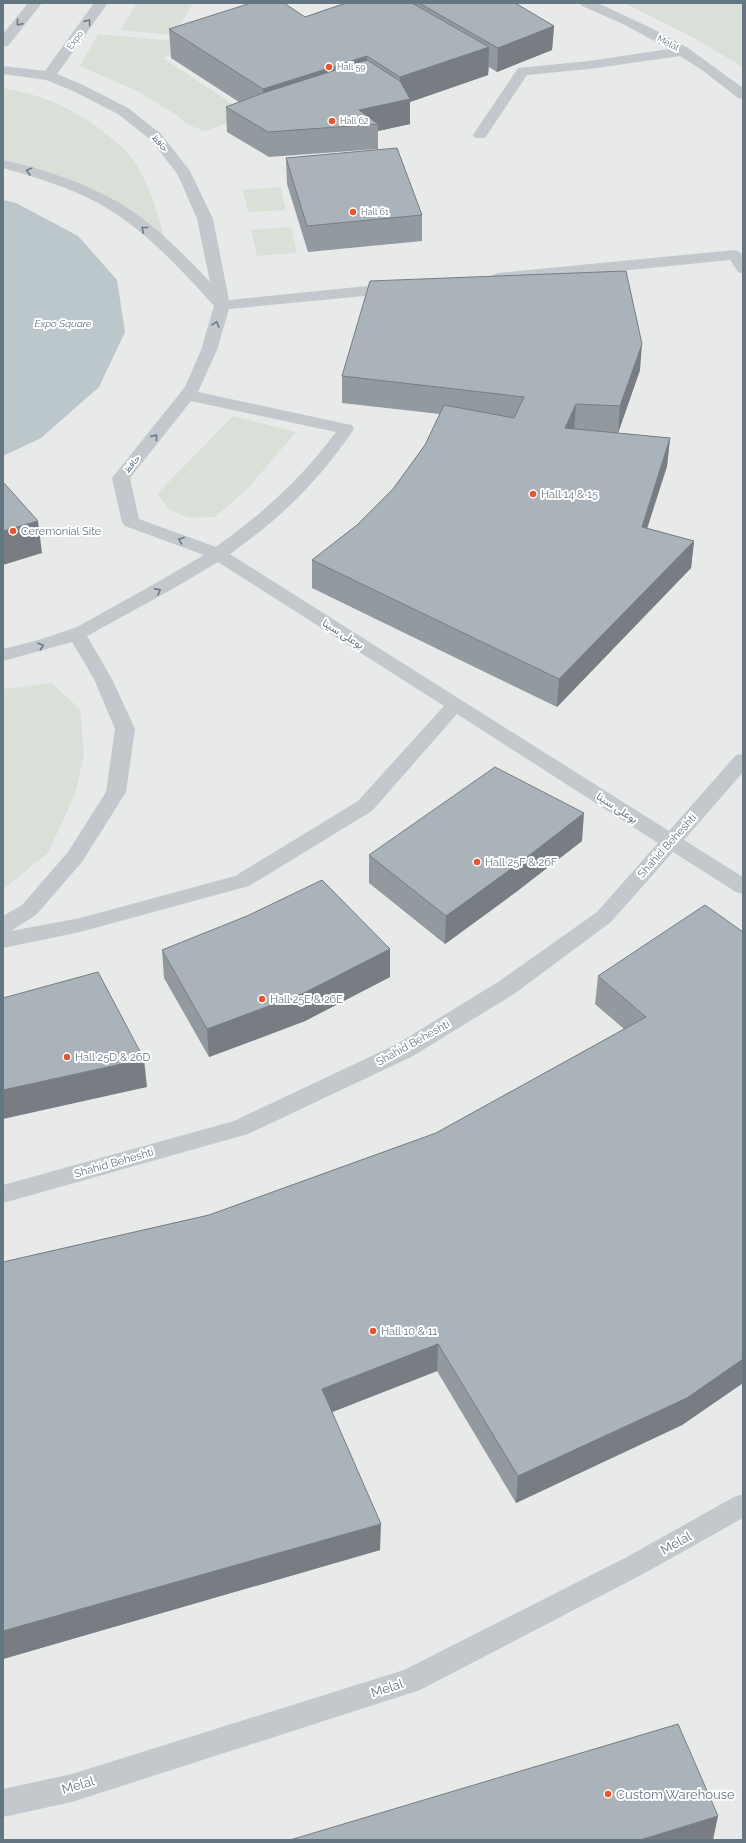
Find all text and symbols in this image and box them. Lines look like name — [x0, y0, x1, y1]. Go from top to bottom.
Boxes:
one-way arrow — [17, 18, 24, 25]
one-way arrow — [83, 19, 90, 26]
street label: Expo — [65, 29, 85, 51]
street label: Melal — [656, 33, 681, 53]
marker: Hall 59 — [324, 62, 334, 72]
place label: Hall 59 — [337, 62, 366, 72]
marker: Hall 62 — [327, 116, 337, 126]
place label: Hall 62 — [340, 116, 369, 126]
street label: حافظ — [150, 132, 170, 154]
one-way arrow — [26, 167, 33, 176]
marker: Hall 61 — [348, 207, 358, 217]
place label: Hall 61 — [361, 207, 389, 217]
one-way arrow — [141, 227, 148, 234]
water label: Expo Square — [35, 318, 92, 329]
one-way arrow — [211, 321, 220, 328]
one-way arrow — [150, 434, 157, 441]
street label: حافظ — [122, 453, 142, 475]
place label: Hall 14 & 15 — [541, 488, 598, 501]
marker: Hall 14 & 15 — [528, 489, 538, 499]
place label: Ceremonial Site — [21, 525, 102, 538]
marker: Ceremonial Site — [8, 526, 18, 536]
one-way arrow — [178, 537, 185, 545]
one-way arrow — [154, 588, 161, 595]
street label: بوعلی سینا — [320, 616, 366, 652]
one-way arrow — [37, 642, 44, 650]
street label: بوعلی سینا — [594, 790, 640, 826]
street label: Shahid Beheshti — [635, 811, 699, 881]
place label: Hall 25F & 26F — [485, 856, 558, 869]
marker: Hall 25F & 26F — [472, 857, 482, 867]
place label: Hall 25E & 26E — [270, 993, 343, 1006]
marker: Hall 25E & 26E — [257, 994, 267, 1004]
street label: Shahid Beheshti — [374, 1017, 452, 1069]
place label: Hall 25D & 26D — [75, 1051, 150, 1064]
marker: Hall 25D & 26D — [62, 1052, 72, 1062]
street label: Shahid Beheshti — [73, 1145, 155, 1181]
place label: Hall 10 & 11 — [381, 1325, 438, 1338]
marker: Hall 10 & 11 — [368, 1326, 378, 1336]
street label: Melal — [658, 1528, 695, 1558]
street label: Melal — [369, 1676, 405, 1700]
street label: Melal — [60, 1773, 96, 1797]
place label: Custom Warehouse — [616, 1787, 735, 1802]
marker: Custom Warehouse — [603, 1789, 613, 1799]

